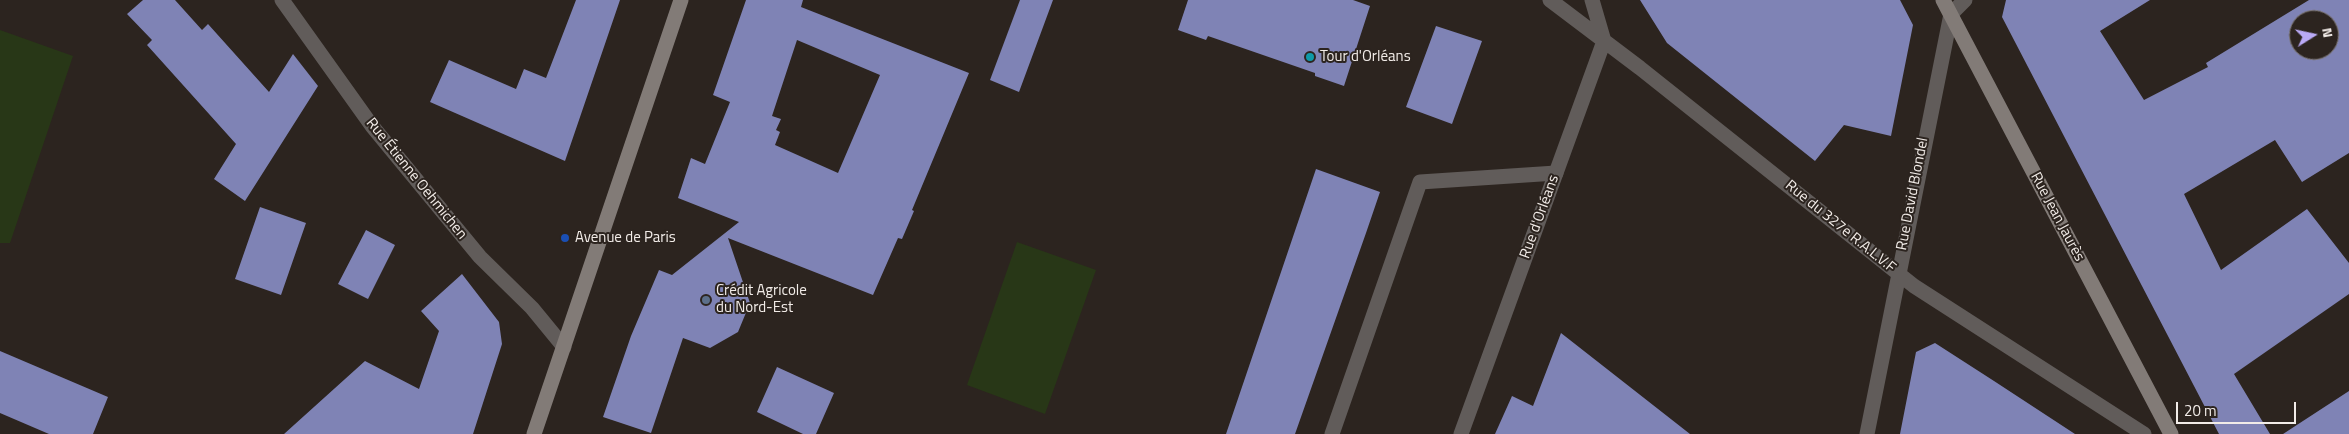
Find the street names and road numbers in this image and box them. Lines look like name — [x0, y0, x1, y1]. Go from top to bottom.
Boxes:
street label: Rue Étienne Oehmichen — [362, 115, 470, 243]
street label: Rue David Blondel — [1893, 136, 1933, 252]
street label: Rue Jean Jaurès — [2026, 169, 2088, 265]
street label: Rue d'Orléans — [1517, 173, 1563, 261]
street label: Rue du 327e R.A.L.V.F — [1781, 177, 1899, 277]

